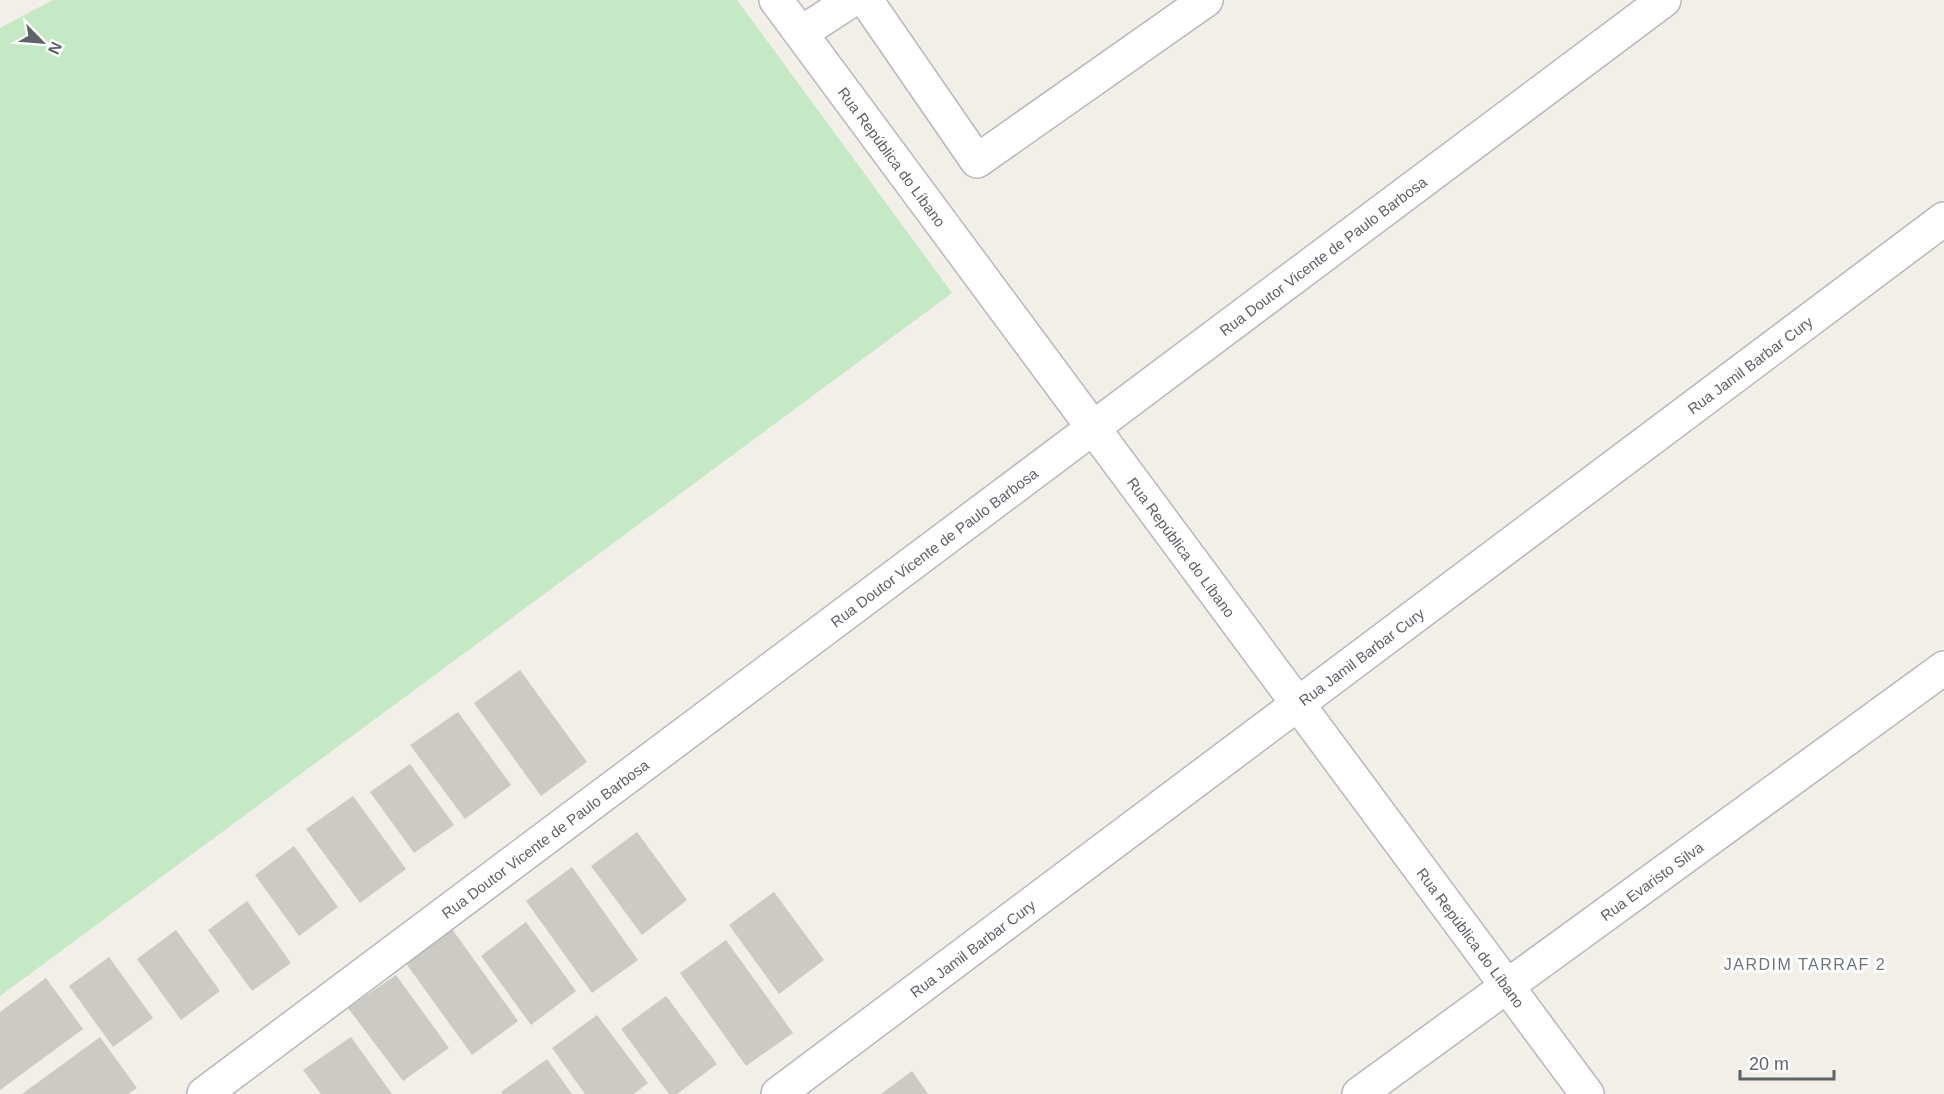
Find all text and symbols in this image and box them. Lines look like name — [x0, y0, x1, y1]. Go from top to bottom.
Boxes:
north arrow — [12, 12, 72, 72]
text: N — [45, 39, 65, 57]
street label: Rua República do Líbano — [835, 84, 949, 230]
street label: Rua Doutor Vicente de Paulo Barbosa — [1216, 172, 1430, 339]
street label: Rua Jamil Barbar Cury — [1684, 312, 1816, 417]
street label: Rua Doutor Vicente de Paulo Barbosa — [827, 464, 1041, 630]
street label: Rua República do Líbano — [1124, 474, 1239, 620]
street label: Rua Jamil Barbar Cury — [1295, 604, 1427, 709]
street label: Rua Doutor Vicente de Paulo Barbosa — [438, 755, 652, 922]
street label: Rua Evaristo Silva — [1597, 838, 1707, 924]
street label: Rua República do Líbano — [1414, 864, 1528, 1011]
street label: Rua Jamil Barbar Cury — [907, 895, 1039, 1001]
district label: JARDIM TARRAF 2 — [1724, 956, 1886, 973]
scale bar — [1740, 1043, 1834, 1081]
text: 20 m — [1749, 1054, 1789, 1074]

